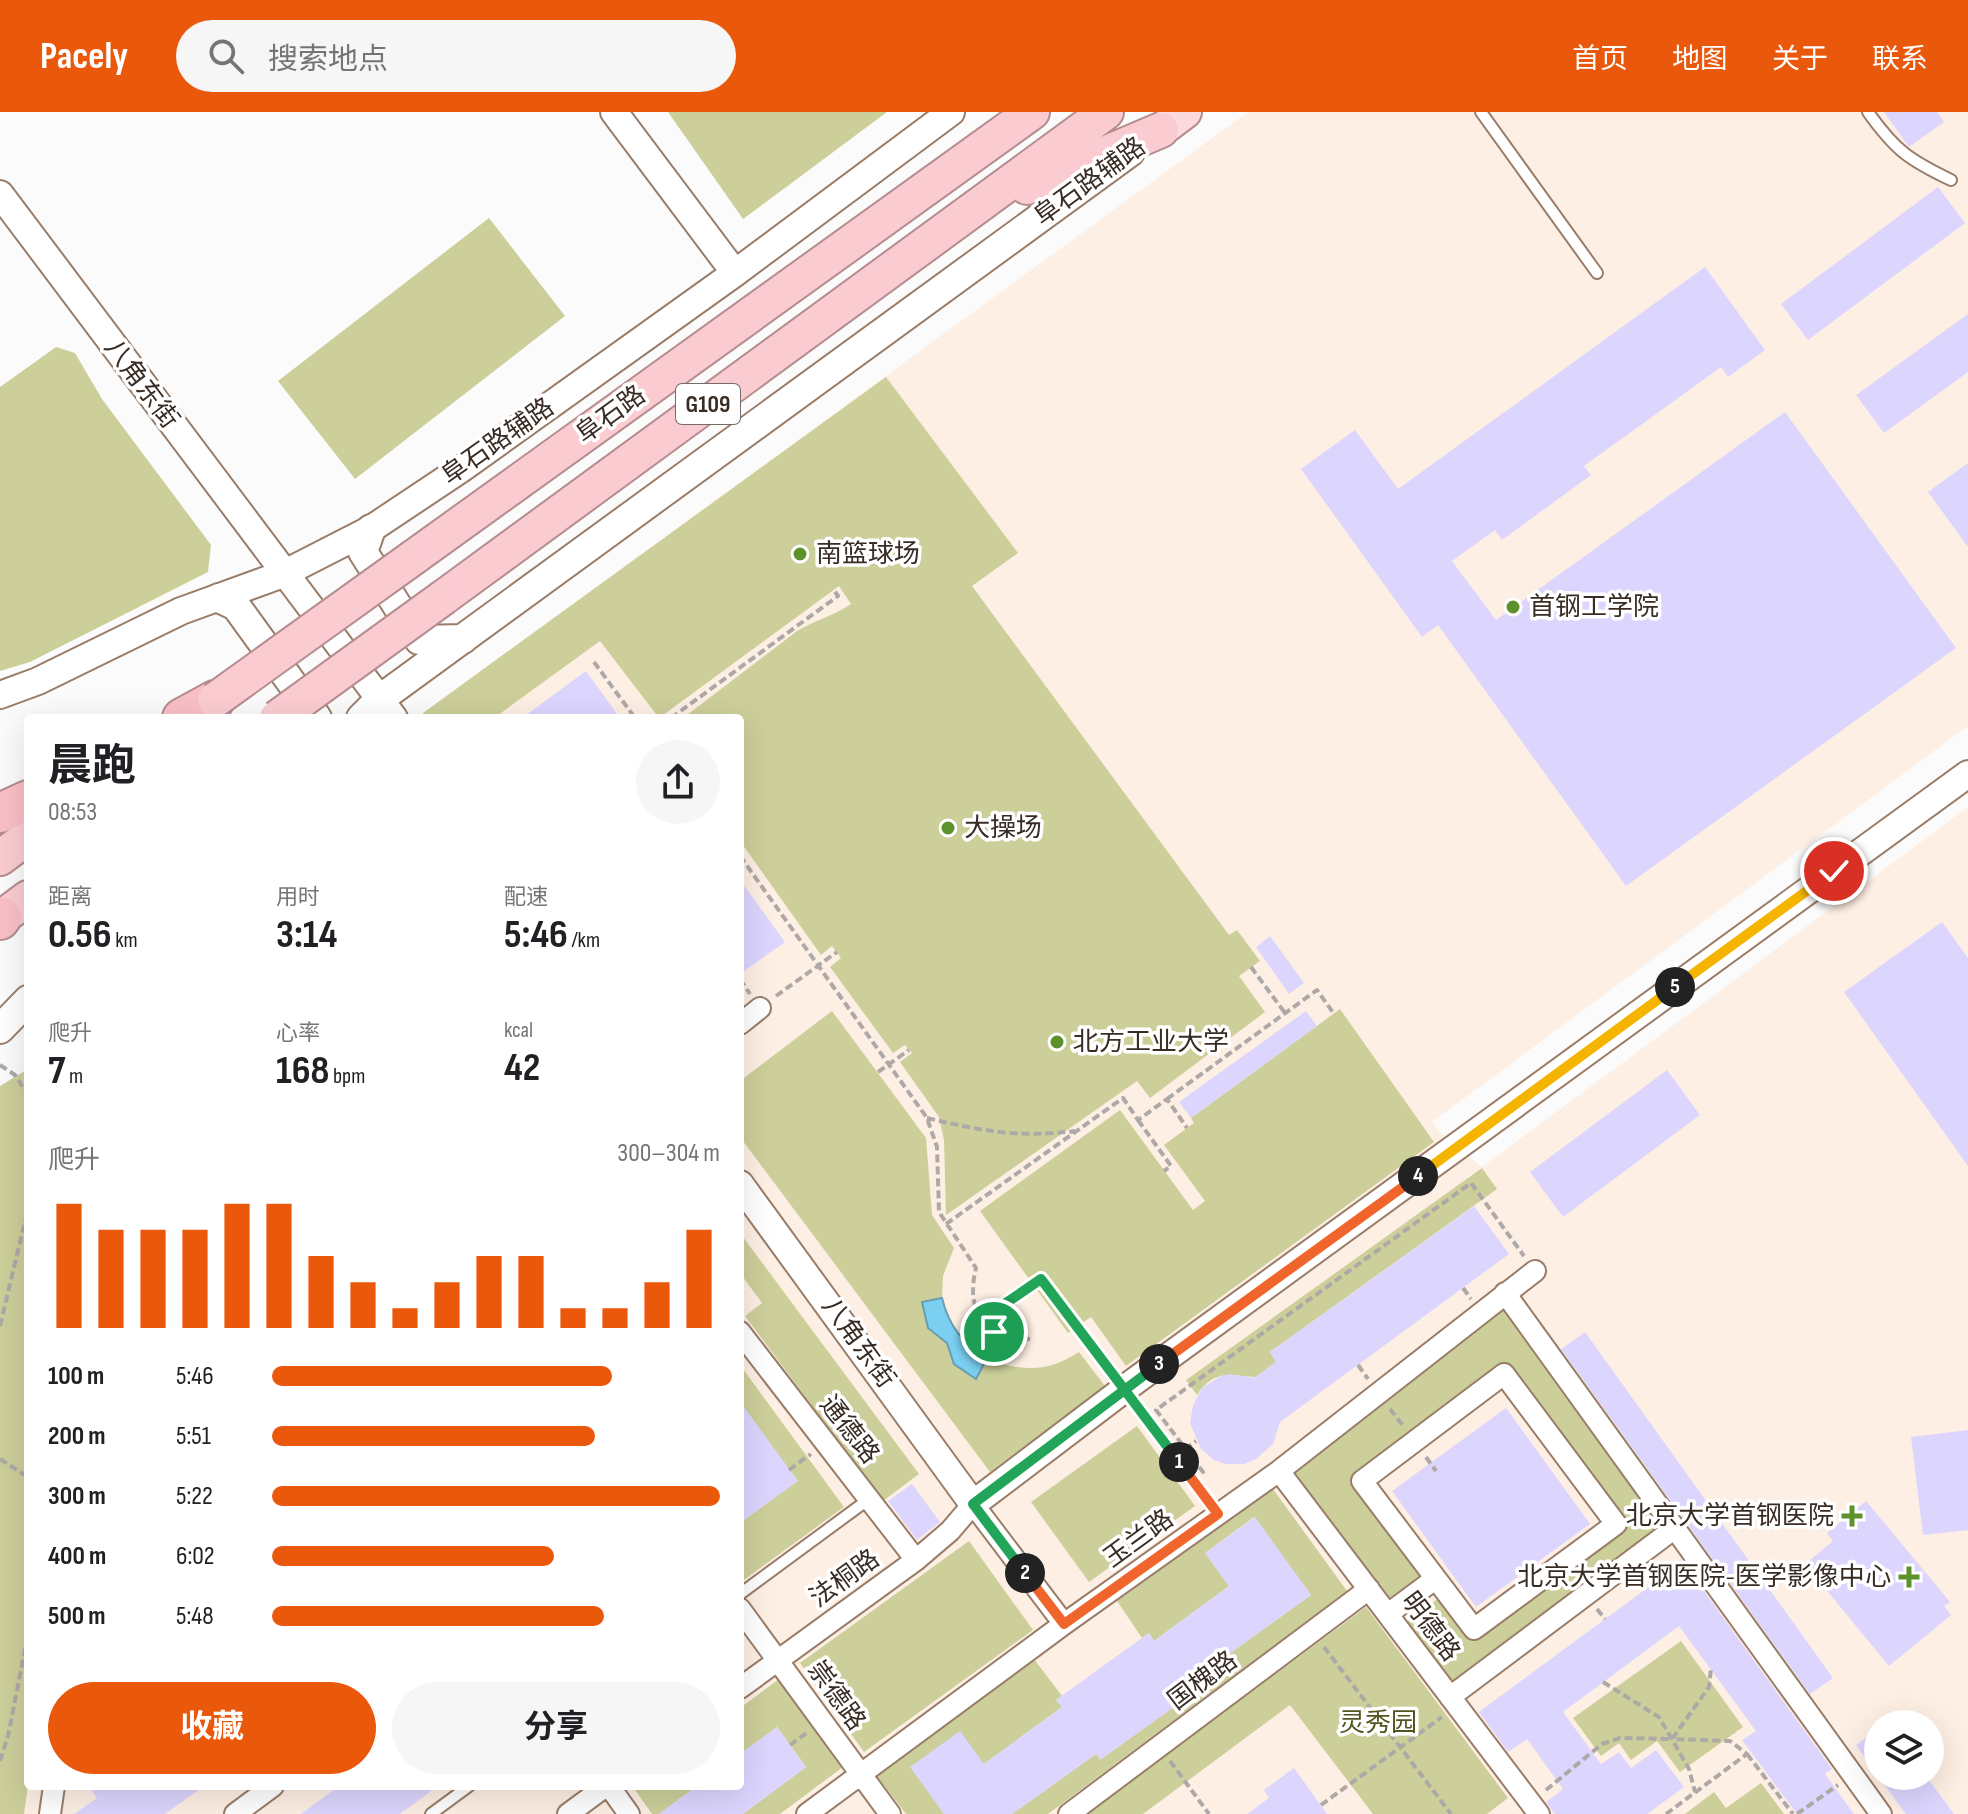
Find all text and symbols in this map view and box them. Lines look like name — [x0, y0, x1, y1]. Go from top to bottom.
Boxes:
search box — [176, 20, 736, 92]
text: Pacely — [40, 34, 128, 79]
icon: search — [204, 34, 248, 78]
text: 搜索地点 — [268, 42, 388, 78]
text: 首页 — [1572, 43, 1628, 76]
text: 地图 — [1672, 43, 1728, 76]
text: 关于 — [1772, 43, 1828, 76]
text: 联系 — [1872, 43, 1928, 76]
street label: 阜石路辅路 — [1028, 131, 1152, 233]
street label: 八角东街 — [97, 333, 185, 435]
street label: 阜石路 — [570, 380, 652, 450]
road number: G109 — [676, 384, 740, 424]
street label: 阜石路辅路 — [436, 392, 560, 492]
place label: 南篮球场 — [816, 539, 920, 570]
marker: 南篮球场 — [791, 545, 809, 563]
place label: 首钢工学院 — [1529, 592, 1659, 623]
marker: 首钢工学院 — [1504, 598, 1522, 616]
text: 晨跑 — [48, 740, 136, 793]
button: share — [636, 740, 720, 824]
text: 08:53 — [48, 797, 97, 828]
place label: 大操场 — [964, 813, 1042, 844]
marker: 大操场 — [939, 819, 957, 837]
pin — [1800, 837, 1868, 905]
icon: check — [1812, 849, 1856, 893]
text: 距离 — [48, 884, 92, 911]
text: 用时 — [276, 884, 320, 911]
text: 配速 — [504, 884, 548, 911]
text: 0.56 — [48, 911, 112, 959]
text: 3:14 — [276, 911, 337, 959]
text: 5:46 — [504, 911, 568, 959]
text: km — [112, 927, 138, 954]
text: /km — [568, 927, 600, 954]
pin: 5 — [1655, 967, 1695, 1007]
text: 5 — [1670, 973, 1680, 1000]
text: kcal — [504, 1017, 533, 1044]
text: 爬升 — [48, 1020, 92, 1047]
text: 心率 — [276, 1020, 320, 1047]
place label: 北方工业大学 — [1073, 1027, 1229, 1058]
marker: 北方工业大学 — [1048, 1033, 1066, 1051]
text: 42 — [504, 1044, 540, 1092]
text: 7 — [48, 1047, 65, 1095]
text: 168 — [276, 1047, 329, 1095]
text: m — [65, 1063, 83, 1090]
text: bpm — [329, 1063, 365, 1090]
text: 300–304 m — [617, 1138, 720, 1169]
text: 爬升 — [48, 1145, 100, 1176]
pin: 4 — [1398, 1156, 1438, 1196]
text: 4 — [1413, 1162, 1423, 1189]
street label: 八角东街 — [815, 1292, 901, 1394]
pin — [960, 1298, 1028, 1366]
icon: arrive — [972, 1310, 1016, 1354]
pin: 3 — [1139, 1344, 1179, 1384]
text: 3 — [1154, 1350, 1164, 1377]
text: 100 m — [48, 1361, 104, 1392]
text: 5:46 — [176, 1361, 214, 1392]
street label: 通德路 — [813, 1390, 885, 1470]
text: 200 m — [48, 1421, 105, 1452]
text: 5:51 — [176, 1421, 211, 1452]
pin: 1 — [1159, 1442, 1199, 1482]
text: 1 — [1175, 1448, 1183, 1475]
text: 300 m — [48, 1481, 106, 1512]
text: 5:22 — [176, 1481, 213, 1512]
place label: 北京大学首钢医院 — [1626, 1501, 1834, 1532]
street label: 玉兰路 — [1098, 1504, 1180, 1574]
marker: 北京大学首钢医院 — [1841, 1505, 1863, 1527]
text: 400 m — [48, 1541, 106, 1572]
text: 6:02 — [176, 1541, 215, 1572]
street label: 法桐路 — [804, 1544, 886, 1614]
pin: 2 — [1005, 1553, 1045, 1593]
text: 2 — [1020, 1559, 1030, 1586]
place label: 北京大学首钢医院-医学影像中心 — [1517, 1562, 1891, 1593]
marker: 北京大学首钢医院-医学影像中心 — [1898, 1566, 1920, 1588]
street label: 明德路 — [1394, 1587, 1466, 1667]
text: 500 m — [48, 1601, 105, 1632]
text: 5:48 — [176, 1601, 214, 1632]
street label: 国槐路 — [1163, 1645, 1243, 1717]
street label: 崇德路 — [801, 1655, 871, 1737]
button: 收藏 — [48, 1682, 376, 1774]
button: 分享 — [392, 1682, 720, 1774]
park label: 灵秀园 — [1339, 1708, 1417, 1739]
map controls — [1864, 1710, 1944, 1790]
button: layers — [1864, 1710, 1944, 1790]

